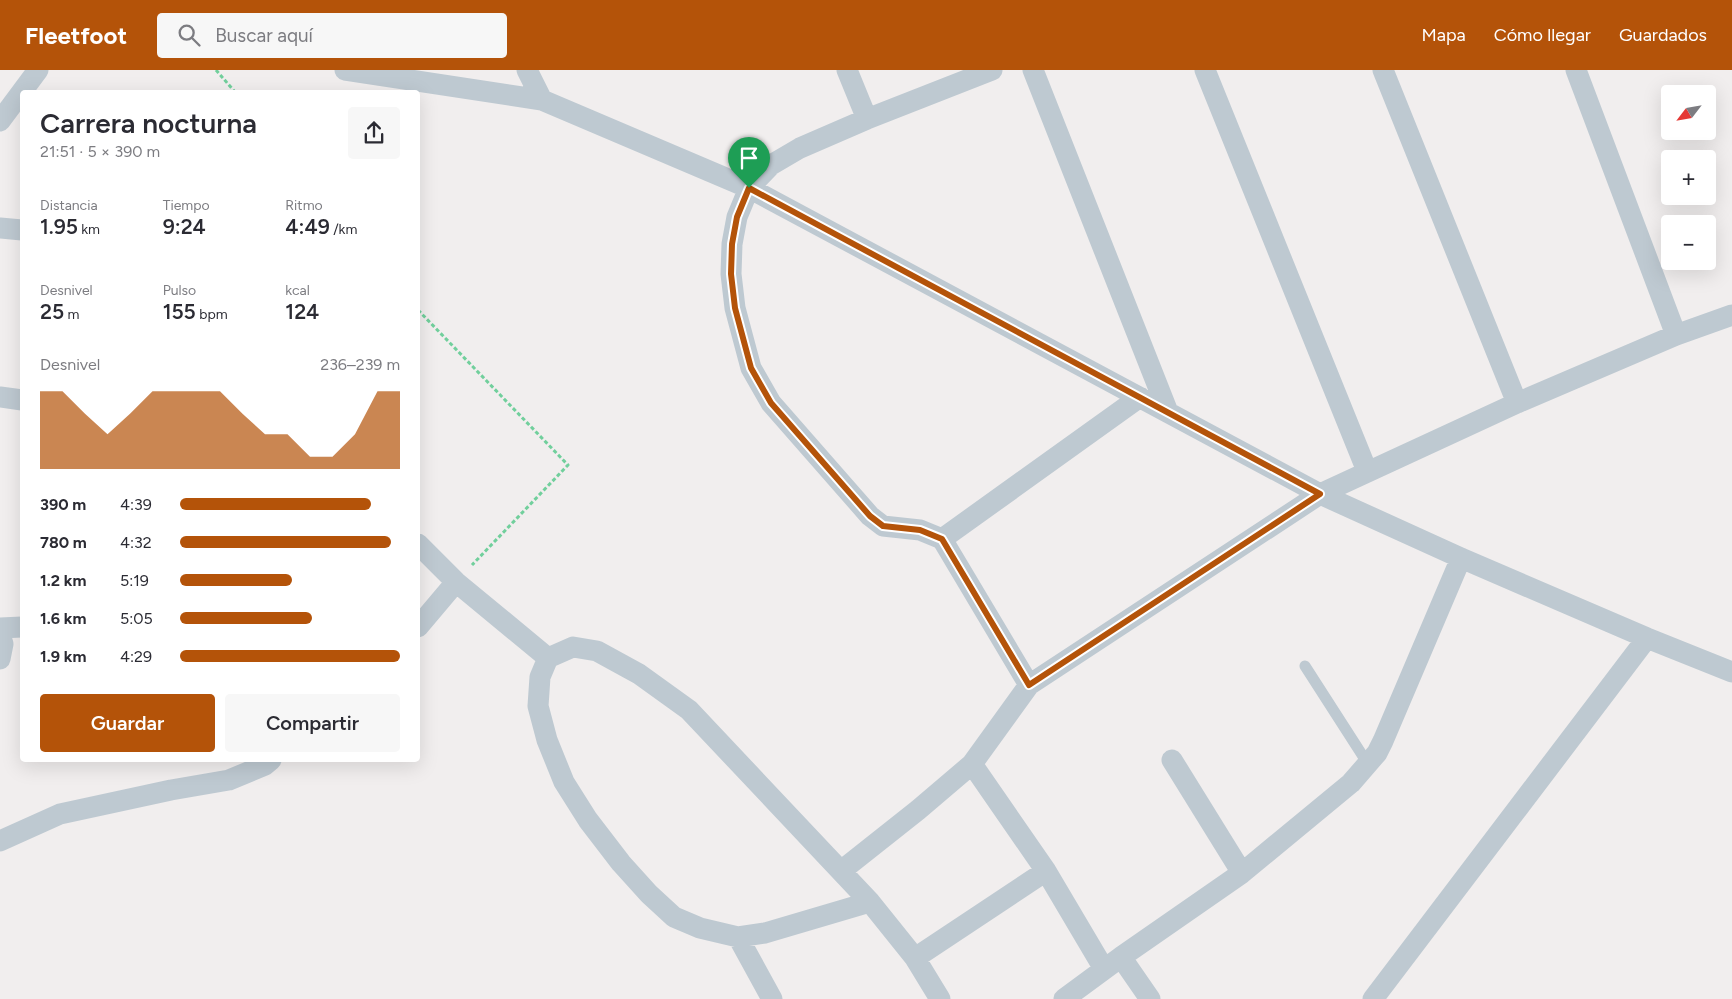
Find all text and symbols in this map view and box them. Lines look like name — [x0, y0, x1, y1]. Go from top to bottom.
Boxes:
search box — [157, 13, 507, 58]
text: Fleetfoot — [25, 21, 127, 50]
icon: search — [175, 21, 203, 49]
text: Buscar aquí — [215, 24, 313, 47]
text: Mapa — [1421, 24, 1466, 46]
text: Cómo llegar — [1494, 24, 1591, 46]
text: Guardados — [1619, 24, 1707, 46]
north arrow — [1661, 85, 1716, 140]
map controls — [1661, 85, 1716, 270]
text: Carrera nocturna — [40, 106, 257, 140]
button: share — [348, 107, 400, 159]
pin — [728, 137, 770, 188]
text: 21:51 · 5 × 390 m — [40, 142, 160, 161]
icon: arrive — [735, 144, 763, 172]
button: + — [1661, 150, 1716, 205]
text: Distancia — [40, 197, 98, 214]
text: Tiempo — [163, 197, 210, 214]
text: Ritmo — [285, 197, 323, 214]
text: 1.95 — [40, 214, 78, 239]
text: 9:24 — [163, 214, 206, 239]
text: 4:49 — [285, 214, 330, 239]
button: − — [1661, 215, 1716, 270]
text: km — [78, 221, 100, 238]
text: /km — [330, 221, 357, 238]
text: Desnivel — [40, 282, 93, 299]
text: Pulso — [163, 282, 196, 299]
text: kcal — [285, 282, 310, 299]
text: 25 — [40, 299, 64, 324]
text: 155 — [163, 299, 196, 324]
text: 124 — [285, 299, 319, 324]
text: m — [64, 306, 80, 323]
text: bpm — [196, 306, 228, 323]
text: Desnivel — [40, 355, 100, 374]
text: 236–239 m — [320, 355, 400, 374]
text: 390 m — [40, 495, 86, 514]
text: 4:39 — [120, 495, 152, 514]
text: 780 m — [40, 533, 87, 552]
text: 4:32 — [120, 533, 152, 552]
text: 1.2 km — [40, 571, 86, 590]
text: 5:19 — [120, 571, 149, 590]
text: 1.6 km — [40, 609, 86, 628]
text: 5:05 — [120, 609, 153, 628]
text: 1.9 km — [40, 647, 86, 666]
text: 4:29 — [120, 647, 152, 666]
button: Guardar — [40, 694, 215, 752]
button: Compartir — [225, 694, 400, 752]

